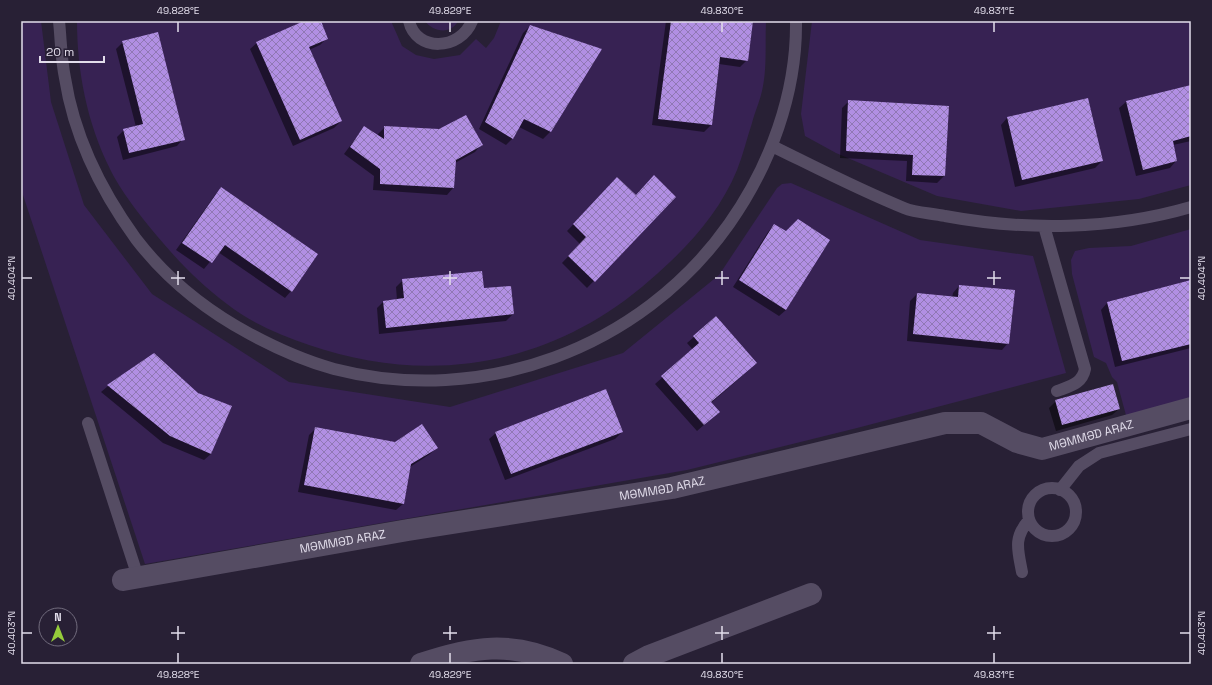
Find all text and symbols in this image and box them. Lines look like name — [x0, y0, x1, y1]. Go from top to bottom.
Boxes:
text: 49.828°E — [157, 4, 200, 17]
text: 49.829°E — [429, 4, 472, 17]
text: 49.830°E — [701, 4, 744, 17]
text: 49.831°E — [974, 4, 1015, 17]
scale bar — [40, 38, 104, 64]
text: 20 m — [46, 44, 74, 60]
text: 40.404°N — [5, 256, 18, 300]
text: 40.404°N — [1195, 256, 1208, 300]
street label: MƏMMƏD ARAZ — [1047, 416, 1135, 455]
street label: MƏMMƏD ARAZ — [618, 472, 707, 504]
street label: MƏMMƏD ARAZ — [298, 526, 387, 557]
north arrow — [38, 607, 78, 647]
text: N — [54, 610, 62, 624]
text: 40.403°N — [5, 611, 18, 655]
text: 40.403°N — [1195, 611, 1208, 655]
text: 49.828°E — [157, 668, 200, 681]
text: 49.829°E — [429, 668, 472, 681]
text: 49.830°E — [701, 668, 744, 681]
text: 49.831°E — [974, 668, 1015, 681]

